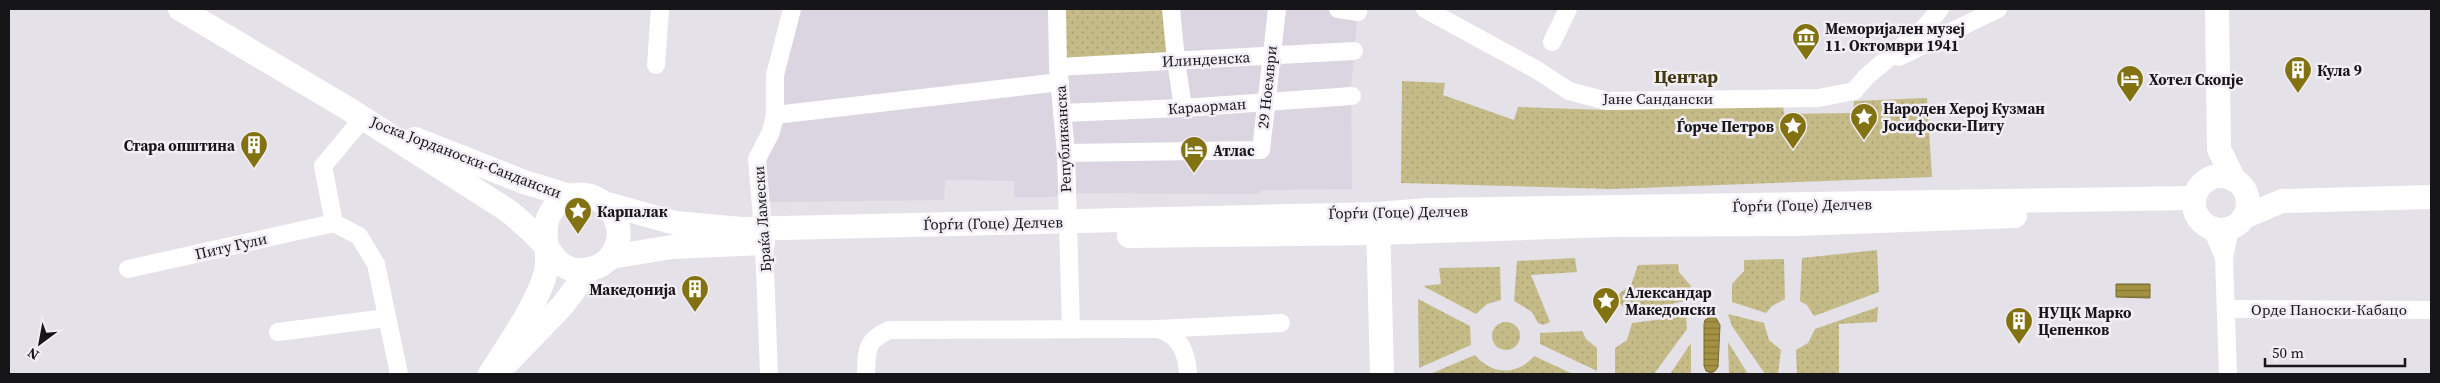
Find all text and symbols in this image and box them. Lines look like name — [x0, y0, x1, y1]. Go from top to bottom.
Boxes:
place label: Меморијален музеј 11. Октомври 1941 — [1825, 18, 1965, 56]
museum icon: Меморијален музеј 11. Октомври 1941 — [1791, 22, 1821, 61]
street label: 29 Ноември — [1252, 44, 1282, 129]
street label: Илинденска — [1161, 46, 1251, 72]
building icon: Кула 9 — [2283, 55, 2313, 94]
place label: Кула 9 — [2317, 60, 2362, 81]
district label: Центар — [1654, 64, 1718, 89]
hotel icon: Хотел Скопје — [2115, 64, 2145, 103]
place label: Хотел Скопје — [2149, 69, 2243, 90]
street label: Републиканска — [1050, 85, 1076, 193]
street label: Јане Сандански — [1602, 88, 1713, 109]
street label: Караорман — [1167, 93, 1247, 119]
place label: Народен Херој Кузман Јосифоски-Питу — [1882, 98, 2045, 136]
place icon: Народен Херој Кузман Јосифоски-Питу — [1849, 102, 1879, 141]
street label: Јоска Јорданоски-Сандански — [367, 111, 565, 203]
place icon: Ѓорче Петров — [1778, 111, 1808, 150]
place label: Ѓорче Петров — [1676, 116, 1774, 137]
building icon: Стара општина — [239, 130, 269, 169]
place label: Стара општина — [124, 135, 236, 156]
hotel icon: Атлас — [1179, 135, 1209, 174]
place label: Атлас — [1213, 140, 1255, 161]
street label: Браќа Ламески — [748, 165, 776, 273]
street label: Ѓорѓи (Гоце) Делчев — [1732, 193, 1872, 217]
place icon: Карпалак — [563, 196, 593, 235]
street label: Ѓорѓи (Гоце) Делчев — [1328, 200, 1468, 224]
place label: Карпалак — [597, 201, 668, 222]
street label: Ѓорѓи (Гоце) Делчев — [923, 211, 1063, 235]
street label: Питу Гули — [193, 227, 269, 264]
building icon: Македонија — [680, 274, 710, 313]
place label: Македонија — [589, 279, 677, 300]
place label: Александар Македонски — [1625, 282, 1716, 320]
place icon: Александар Македонски — [1591, 286, 1621, 325]
street label: Орде Паноски-Кабацо — [2251, 299, 2407, 320]
place label: НУЦК Марко Цепенков — [2038, 302, 2132, 340]
building icon: НУЦК Марко Цепенков — [2004, 306, 2034, 345]
north arrow — [15, 318, 65, 368]
scale bar — [2265, 336, 2405, 368]
text: 50 m — [2272, 342, 2304, 363]
text: N — [23, 343, 43, 365]

